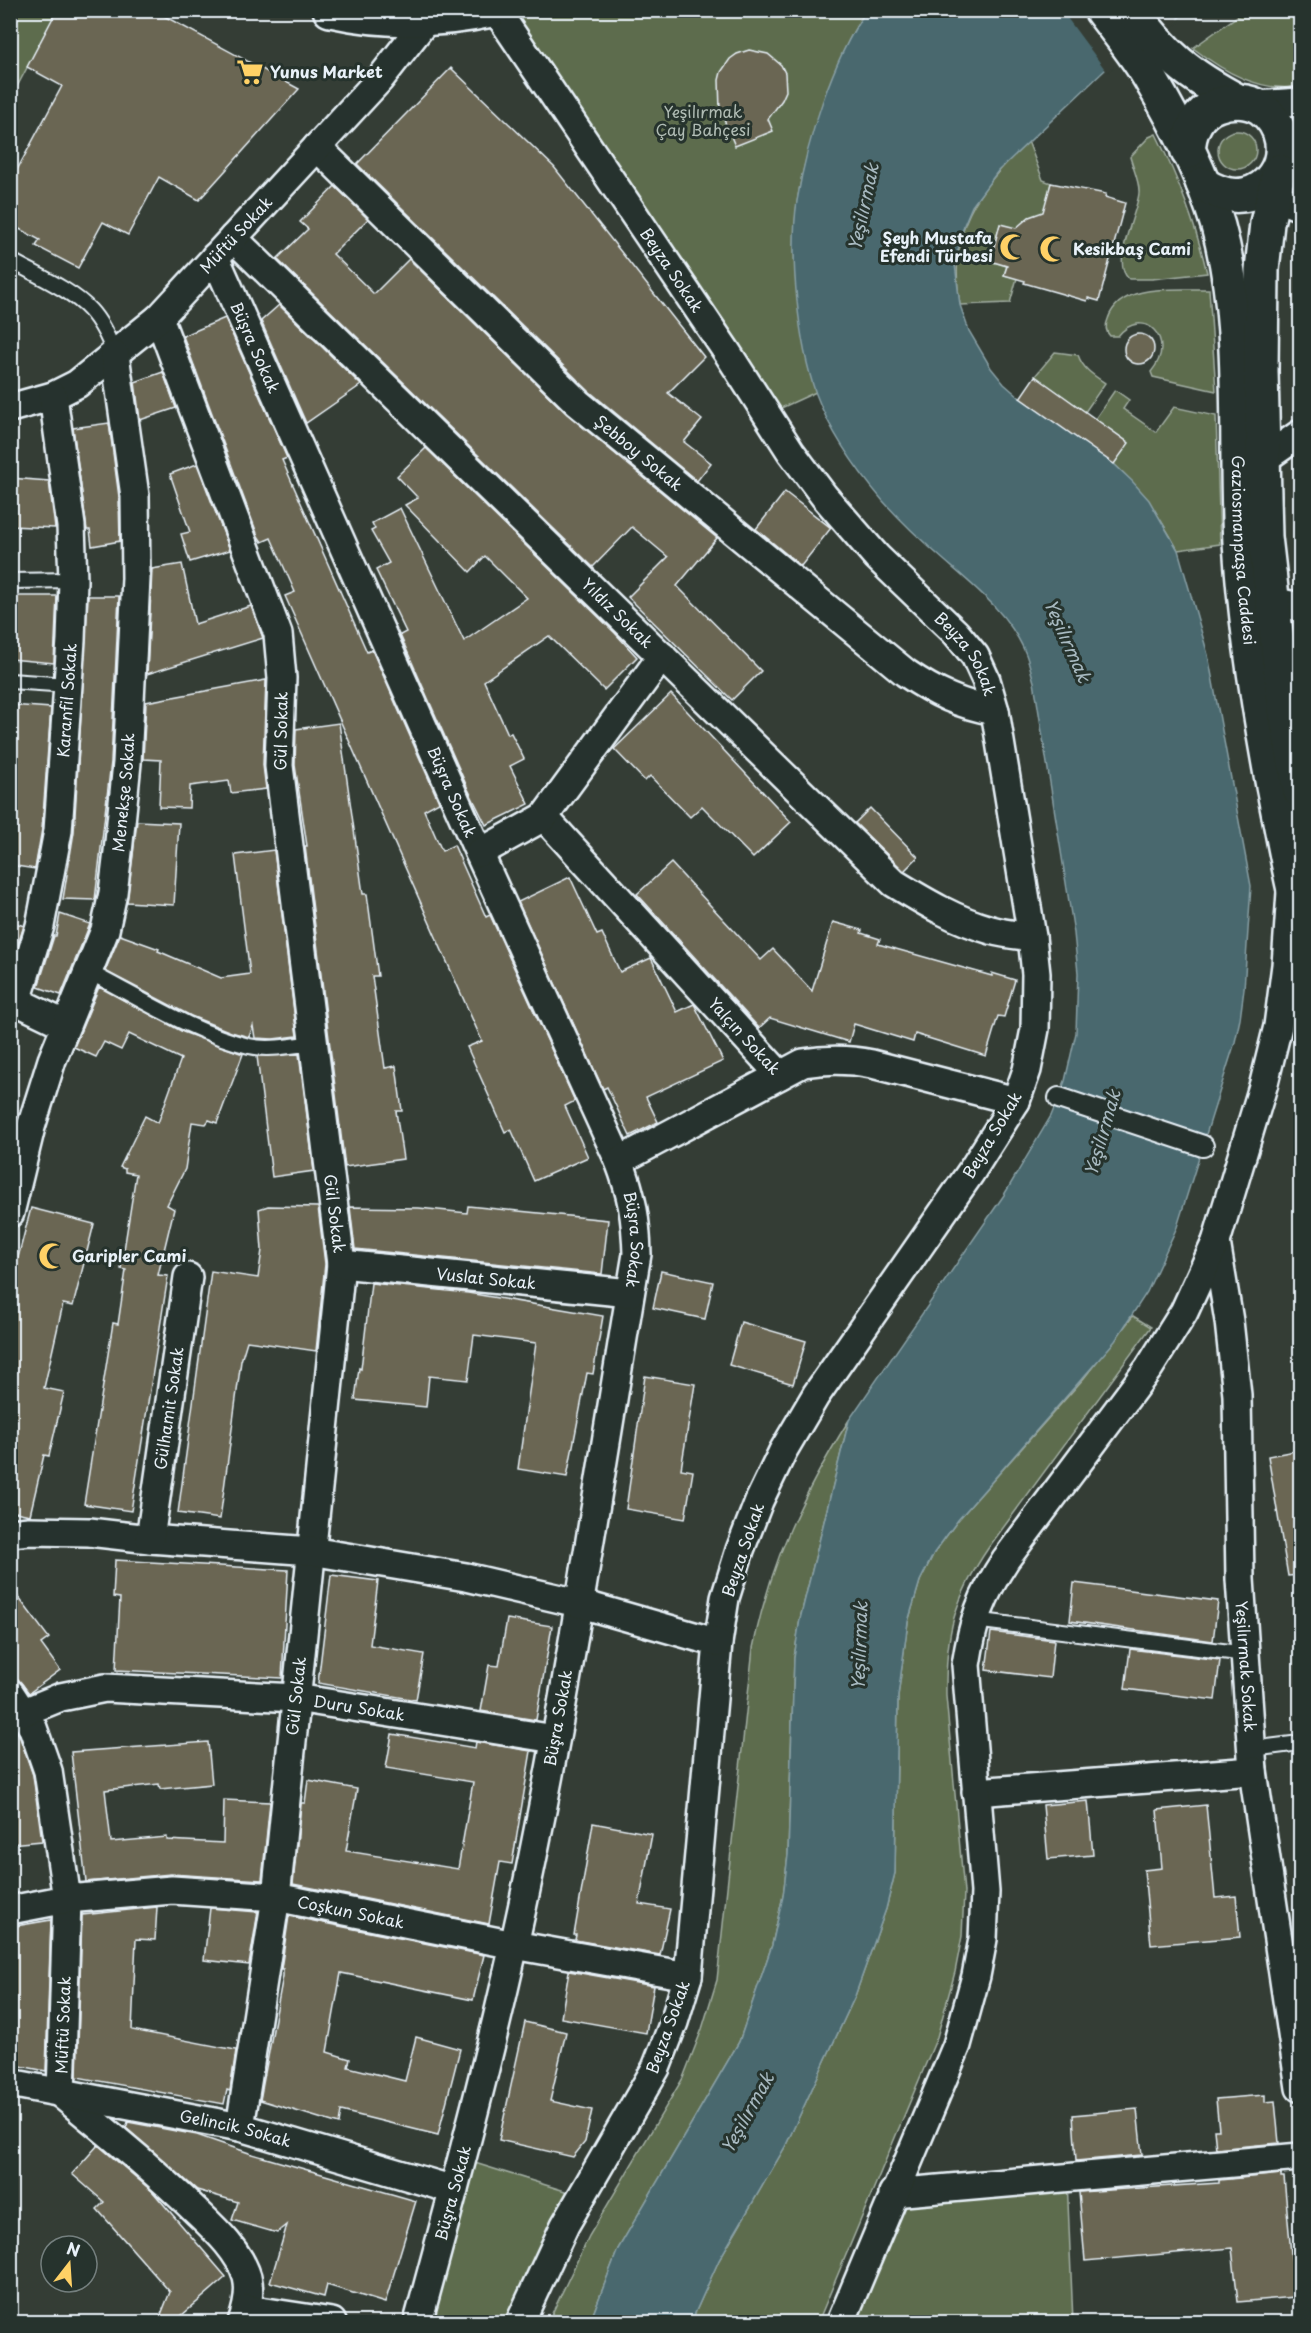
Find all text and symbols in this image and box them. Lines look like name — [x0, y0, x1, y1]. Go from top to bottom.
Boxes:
supermarket icon: Yunus Market — [235, 57, 265, 87]
place label: Yunus Market — [270, 59, 383, 83]
park label: Yeşilırmak Çay Bahçesi — [655, 99, 751, 141]
water label: Yeşilırmak — [840, 159, 885, 253]
street label: Müftü Sokak — [193, 190, 277, 278]
street label: Beyza Sokak — [635, 222, 710, 317]
place label: Şeyh Mustafa Efendi Türbesi — [880, 225, 993, 267]
mosque icon: Şeyh Mustafa Efendi Türbesi — [998, 232, 1028, 262]
mosque icon: Kesikbaş Cami — [1038, 234, 1068, 264]
place label: Kesikbaş Cami — [1073, 236, 1191, 260]
street label: Büşra Sokak — [225, 298, 287, 397]
street label: Şebboy Sokak — [590, 408, 689, 496]
street label: Gaziosmanpaşa Caddesi — [1227, 455, 1263, 646]
street label: Yıldız Sokak — [577, 572, 659, 653]
water label: Yeşilırmak — [1038, 594, 1099, 687]
street label: Beyza Sokak — [930, 606, 1003, 698]
street label: Karanfil Sokak — [50, 642, 82, 758]
street label: Gül Sokak — [267, 691, 293, 771]
street label: Menekşe Sokak — [105, 732, 139, 853]
street label: Büşra Sokak — [422, 742, 484, 841]
street label: Yalçın Sokak — [703, 991, 787, 1080]
water label: Yeşilırmak — [1076, 1085, 1127, 1179]
street label: Beyza Sokak — [956, 1086, 1027, 1183]
street label: Gül Sokak — [319, 1173, 353, 1254]
street label: Büşra Sokak — [618, 1189, 650, 1290]
mosque icon: Garipler Cami — [37, 1241, 67, 1271]
place label: Garipler Cami — [72, 1243, 186, 1267]
street label: Vuslat Sokak — [435, 1261, 537, 1295]
street label: Gülhamit Sokak — [147, 1345, 189, 1471]
street label: Beyza Sokak — [715, 1499, 769, 1600]
water label: Yeşilırmak — [843, 1600, 874, 1691]
street label: Yeşilırmak Sokak — [1230, 1600, 1263, 1733]
street label: Gül Sokak — [279, 1655, 311, 1736]
street label: Büşra Sokak — [537, 1668, 577, 1768]
street label: Duru Sokak — [312, 1688, 407, 1726]
street label: Coşkun Sokak — [295, 1889, 407, 1934]
street label: Müftü Sokak — [48, 1976, 76, 2074]
street label: Beyza Sokak — [639, 1976, 695, 2077]
water label: Yeşilırmak — [713, 2066, 781, 2158]
street label: Gelincik Sokak — [178, 2103, 294, 2153]
street label: Büşra Sokak — [428, 2143, 476, 2243]
north arrow — [39, 2234, 99, 2294]
text: N — [64, 2235, 83, 2262]

